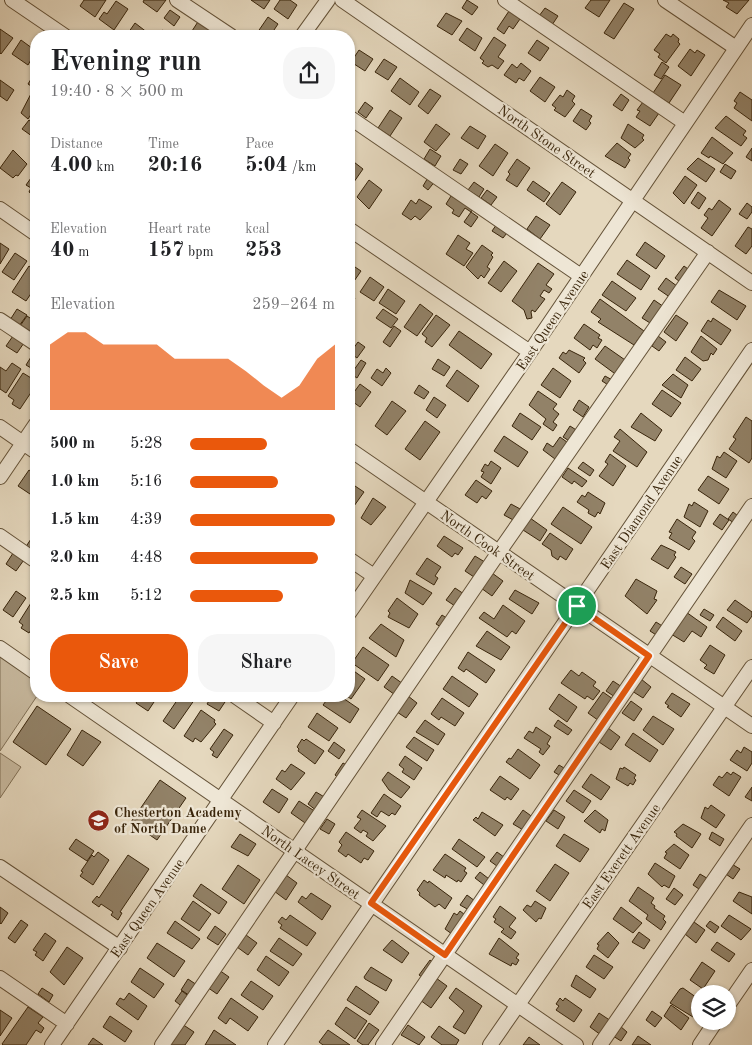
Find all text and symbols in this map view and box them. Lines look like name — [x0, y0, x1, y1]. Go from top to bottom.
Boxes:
button: share — [283, 47, 335, 99]
text: Evening run — [50, 49, 202, 77]
text: 19:40 · 8 × 500 m — [50, 84, 183, 100]
street label: North Stone Street — [495, 103, 598, 181]
text: Distance — [50, 137, 103, 151]
text: Time — [148, 137, 179, 151]
text: Pace — [245, 137, 274, 151]
text: 4.00 — [50, 155, 92, 176]
text: 20:16 — [148, 155, 202, 176]
text: 5:04 — [245, 155, 288, 176]
text: km — [92, 160, 115, 174]
text: /km — [288, 160, 316, 174]
text: Elevation — [50, 222, 107, 236]
text: Heart rate — [148, 222, 211, 236]
text: kcal — [245, 222, 269, 236]
text: 40 — [50, 240, 74, 261]
text: 157 — [148, 240, 184, 261]
text: 253 — [245, 240, 282, 261]
text: m — [74, 245, 89, 259]
text: bpm — [184, 245, 214, 259]
street label: East Queen Avenue — [514, 268, 592, 373]
text: Elevation — [50, 297, 115, 313]
text: 259–264 m — [252, 297, 335, 313]
text: 500 m — [50, 436, 95, 452]
text: 5:28 — [130, 436, 162, 452]
street label: East Diamond Avenue — [598, 453, 685, 572]
text: 1.0 km — [50, 474, 99, 490]
text: 5:16 — [130, 474, 162, 490]
street label: North Cook Street — [438, 508, 537, 584]
text: 1.5 km — [50, 512, 99, 528]
text: 4:39 — [130, 512, 162, 528]
text: 2.0 km — [50, 550, 99, 566]
text: 4:48 — [130, 550, 162, 566]
pin — [556, 585, 598, 627]
text: 2.5 km — [50, 588, 99, 604]
text: 5:12 — [130, 588, 162, 604]
icon: arrive — [563, 592, 591, 620]
button: Save — [50, 634, 188, 692]
button: Share — [198, 634, 335, 692]
street label: East Everett Avenue — [580, 801, 663, 912]
place label: Chesterton Academy of North Dame — [114, 806, 242, 836]
school or university icon: Chesterton Academy of North Dame — [86, 808, 110, 832]
street label: North Lacey Street — [258, 823, 363, 902]
street label: East Queen Avenue — [108, 856, 187, 961]
map controls — [691, 985, 736, 1030]
button: layers — [691, 985, 736, 1030]

